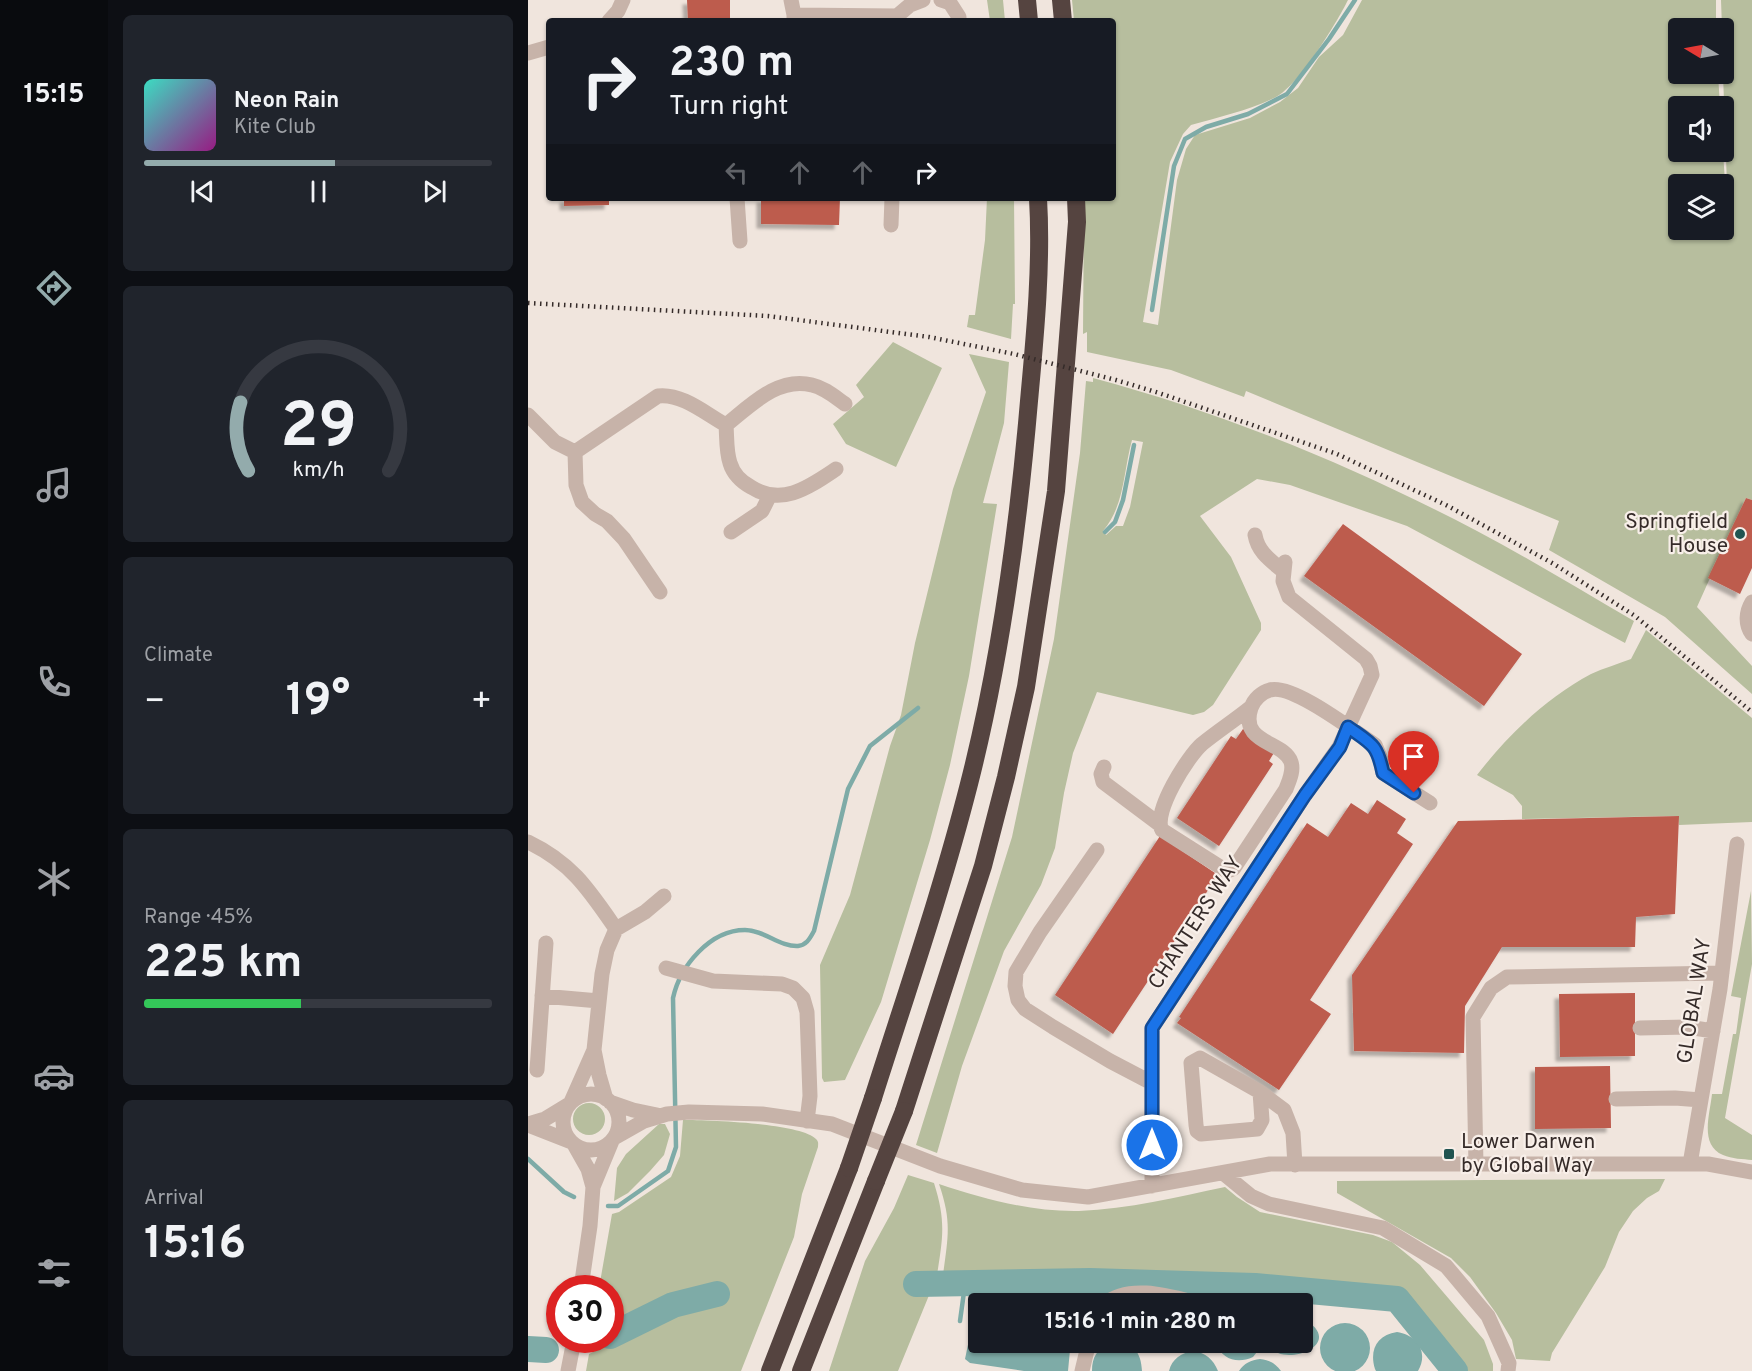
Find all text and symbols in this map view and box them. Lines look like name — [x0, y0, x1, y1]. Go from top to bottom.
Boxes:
north arrow — [1668, 18, 1734, 84]
map controls — [1668, 18, 1734, 240]
text: 230 m — [669, 38, 794, 91]
icon: right — [570, 42, 648, 120]
text: 15:15 — [23, 78, 85, 112]
text: Neon Rain — [234, 88, 339, 115]
text: Turn right — [669, 90, 788, 124]
button: sound — [1668, 96, 1734, 162]
text: Kite Club — [234, 115, 316, 141]
icon: left — [720, 156, 753, 189]
icon: ahead — [783, 156, 816, 189]
icon: ahead — [846, 156, 879, 189]
icon: right — [909, 156, 942, 189]
button: layers — [1668, 174, 1734, 240]
icon: previous — [186, 175, 219, 208]
icon: pause — [302, 175, 335, 208]
icon: next — [418, 175, 451, 208]
icon: directions — [33, 267, 75, 309]
text: 29 — [280, 390, 356, 469]
text: km/h — [292, 458, 344, 485]
icon: music — [33, 464, 75, 506]
place label: Springfield House — [1625, 509, 1728, 560]
marker: Springfield House — [1733, 527, 1747, 541]
text: Climate — [144, 643, 213, 669]
icon: phone — [33, 661, 75, 703]
text: 19° — [286, 674, 350, 731]
text: − — [144, 682, 165, 724]
text: + — [471, 682, 492, 724]
pin — [1388, 731, 1439, 793]
icon: arrive — [1397, 740, 1430, 773]
street label: CHANTERS WAY — [1143, 851, 1249, 995]
icon: climate — [33, 858, 75, 900]
text: Range · 45% — [144, 905, 253, 931]
text: 225 km — [144, 936, 302, 993]
street label: GLOBAL WAY — [1672, 936, 1718, 1066]
icon: car — [33, 1055, 75, 1097]
position arrow — [1120, 1113, 1184, 1177]
place label: Lower Darwen by Global Way — [1461, 1129, 1595, 1180]
marker: Lower Darwen by Global Way — [1442, 1147, 1456, 1161]
text: Arrival — [144, 1186, 204, 1212]
text: 15:16 — [144, 1217, 246, 1274]
icon: filters — [33, 1252, 75, 1294]
speed limit sign: 30 — [546, 1275, 624, 1353]
text: 15:16 · 1 min · 280 m — [1045, 1309, 1236, 1336]

